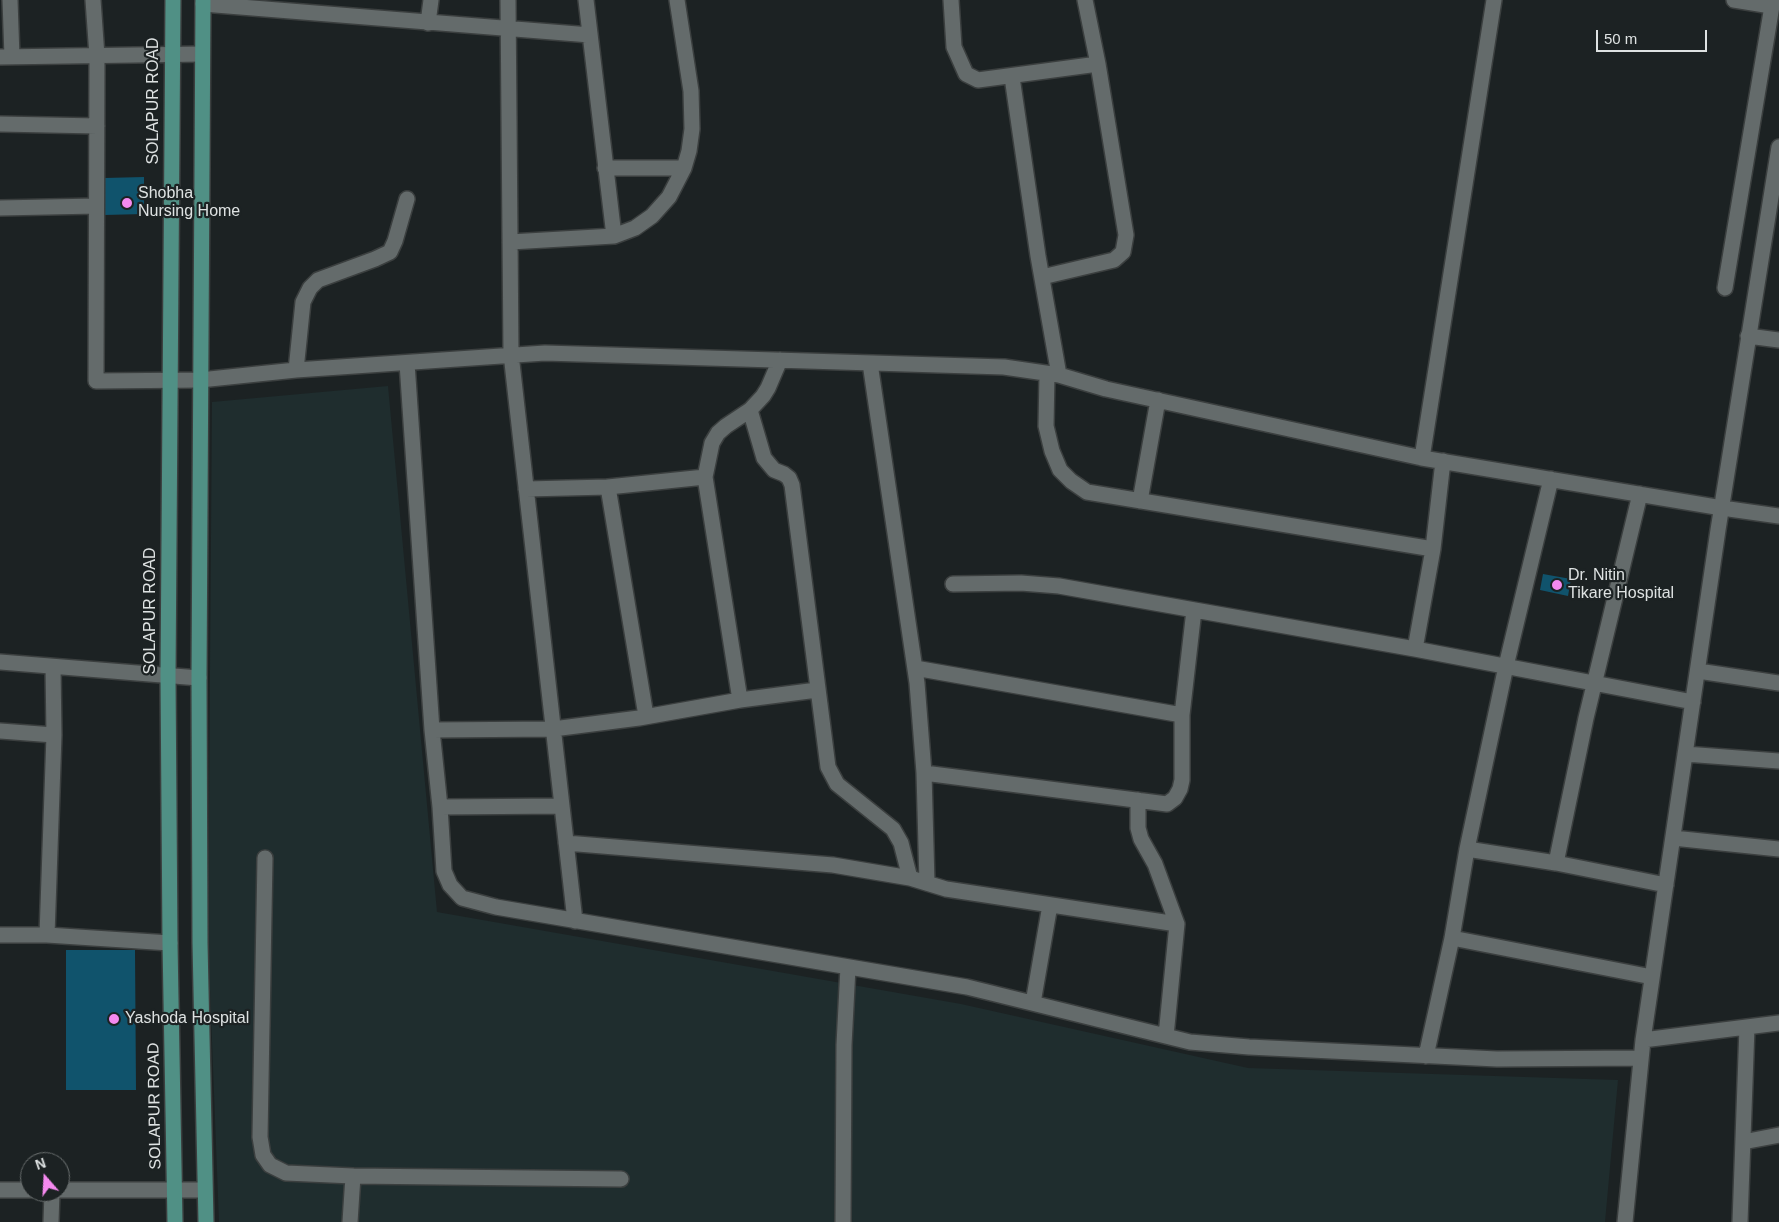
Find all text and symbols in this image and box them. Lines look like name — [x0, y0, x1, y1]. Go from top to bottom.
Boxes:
scale bar — [1599, 20, 1710, 52]
text: 50 m — [1604, 30, 1637, 47]
street label: SOLAPUR ROAD — [144, 37, 164, 165]
place label: Shobha Nursing Home — [138, 184, 240, 222]
marker: Shobha Nursing Home — [120, 196, 134, 210]
street label: SOLAPUR ROAD — [141, 547, 161, 675]
place label: Dr. Nitin Tikare Hospital — [1568, 566, 1674, 604]
marker: Dr. Nitin Tikare Hospital — [1550, 578, 1564, 592]
place label: Yashoda Hospital — [125, 1009, 249, 1029]
marker: Yashoda Hospital — [107, 1012, 121, 1026]
street label: SOLAPUR ROAD — [144, 1042, 166, 1170]
north arrow — [20, 1152, 70, 1202]
text: N — [33, 1155, 48, 1173]

